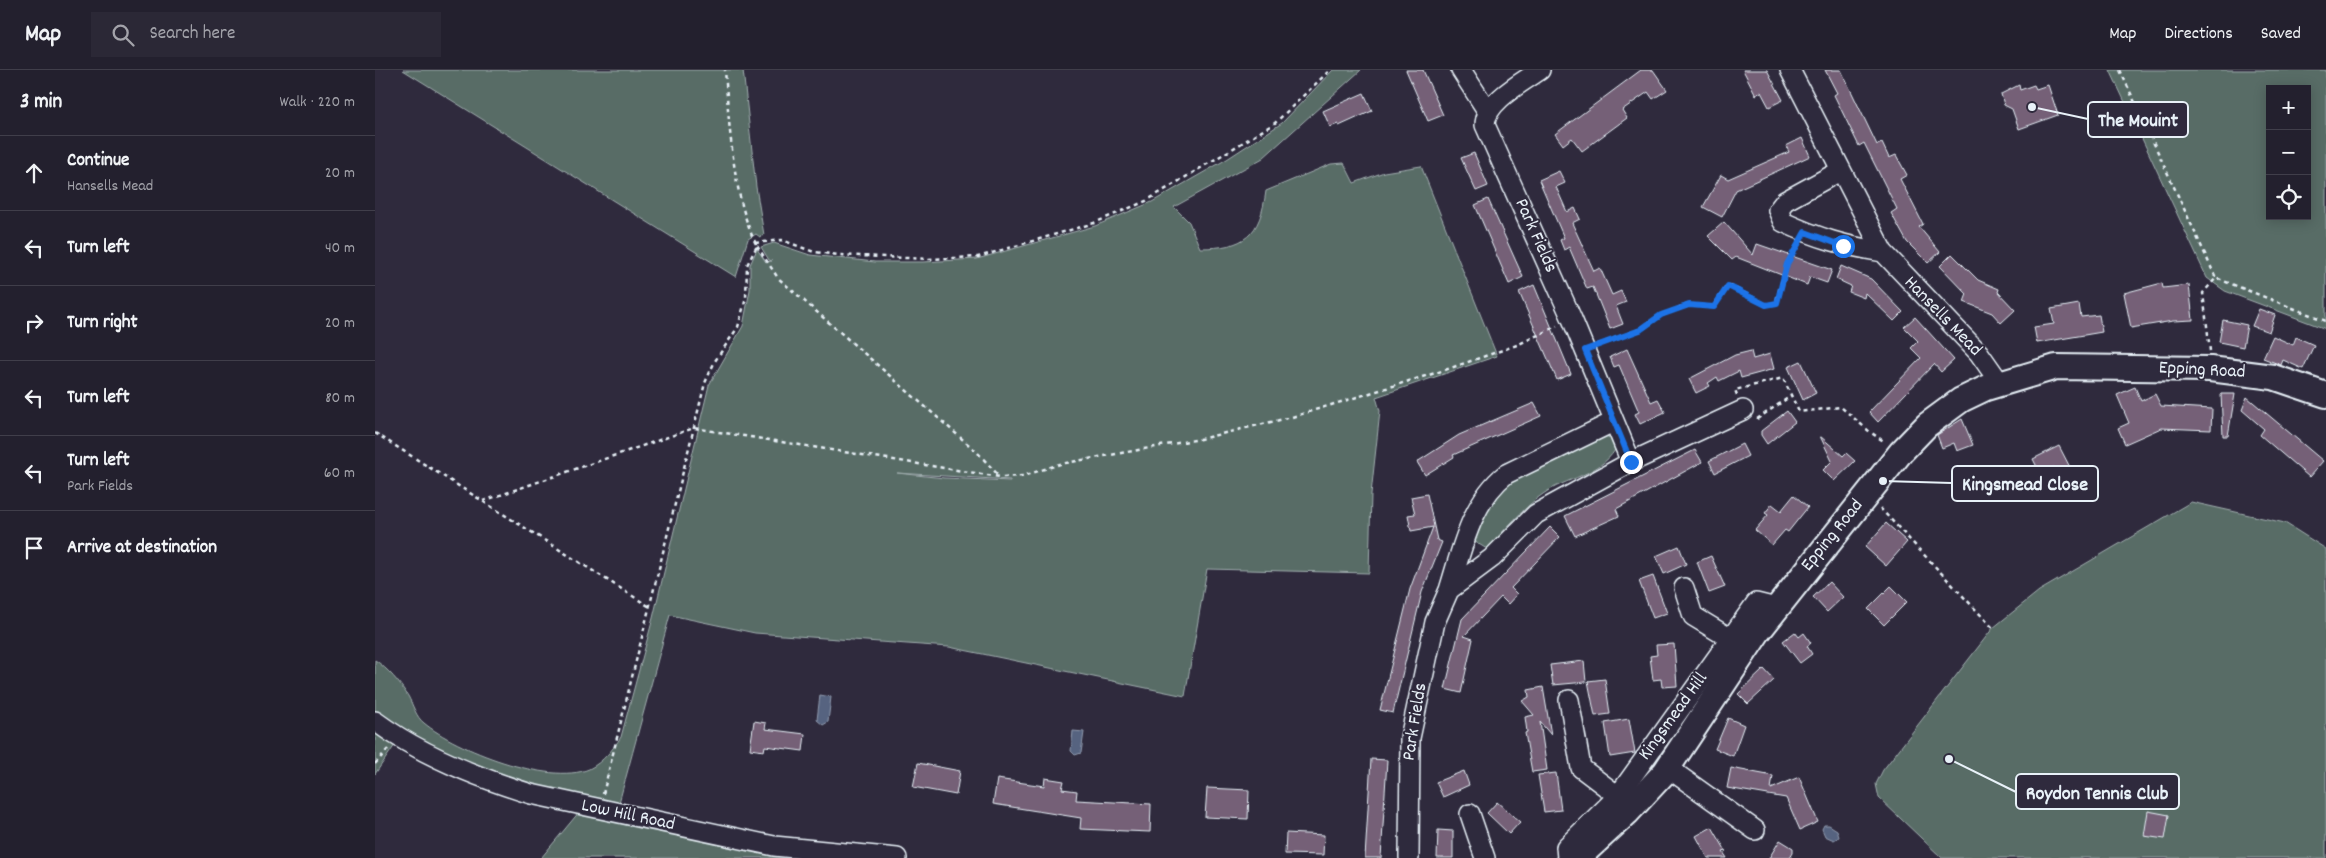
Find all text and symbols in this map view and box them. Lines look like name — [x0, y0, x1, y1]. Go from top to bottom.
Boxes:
search box — [91, 12, 441, 57]
text: Map — [25, 18, 61, 52]
icon: search — [109, 21, 137, 49]
text: Search here — [149, 21, 235, 48]
text: Map — [2109, 22, 2136, 47]
text: Directions — [2164, 22, 2233, 47]
text: Saved — [2261, 22, 2301, 47]
map controls — [2266, 85, 2311, 220]
button: + — [2266, 85, 2311, 130]
text: 3 min — [20, 88, 62, 118]
text: Walk · 220 m — [280, 91, 355, 114]
callout: The Mouint — [2088, 102, 2188, 137]
text: The Mouint — [2098, 108, 2179, 136]
button: − — [2266, 130, 2311, 175]
text: Continue — [67, 148, 129, 175]
icon: ahead — [20, 159, 48, 187]
text: 20 m — [325, 162, 355, 185]
text: Hansells Mead — [67, 175, 153, 198]
button: locate — [2266, 175, 2311, 220]
street label: Park Fields — [1507, 195, 1563, 277]
icon: left — [20, 234, 48, 262]
text: Turn left — [67, 235, 130, 262]
route start — [1832, 235, 1855, 258]
text: 40 m — [325, 237, 355, 260]
street label: Hansells Mead — [1897, 271, 1987, 363]
icon: right — [20, 309, 48, 337]
text: Turn right — [67, 310, 138, 337]
text: 20 m — [325, 312, 355, 335]
street label: Epping Road — [2158, 355, 2246, 387]
icon: left — [20, 384, 48, 412]
text: Turn left — [67, 385, 130, 412]
text: 80 m — [325, 387, 355, 410]
text: Turn left — [67, 448, 130, 475]
route end — [1620, 451, 1643, 474]
icon: left — [20, 459, 48, 487]
text: 60 m — [324, 462, 355, 485]
callout: Kingsmead Close — [1952, 466, 2098, 501]
text: Kingsmead Close — [1962, 472, 2088, 500]
text: Park Fields — [67, 475, 133, 498]
street label: Epping Road — [1795, 494, 1871, 578]
icon: arrive — [20, 534, 48, 562]
text: Arrive at destination — [67, 535, 217, 562]
street label: Kingsmead Hill — [1633, 667, 1716, 767]
street label: Park Fields — [1397, 681, 1435, 763]
callout: Roydon Tennis Club — [2016, 774, 2179, 809]
text: Roydon Tennis Club — [2026, 781, 2169, 809]
street label: Low Hill Road — [579, 793, 677, 839]

